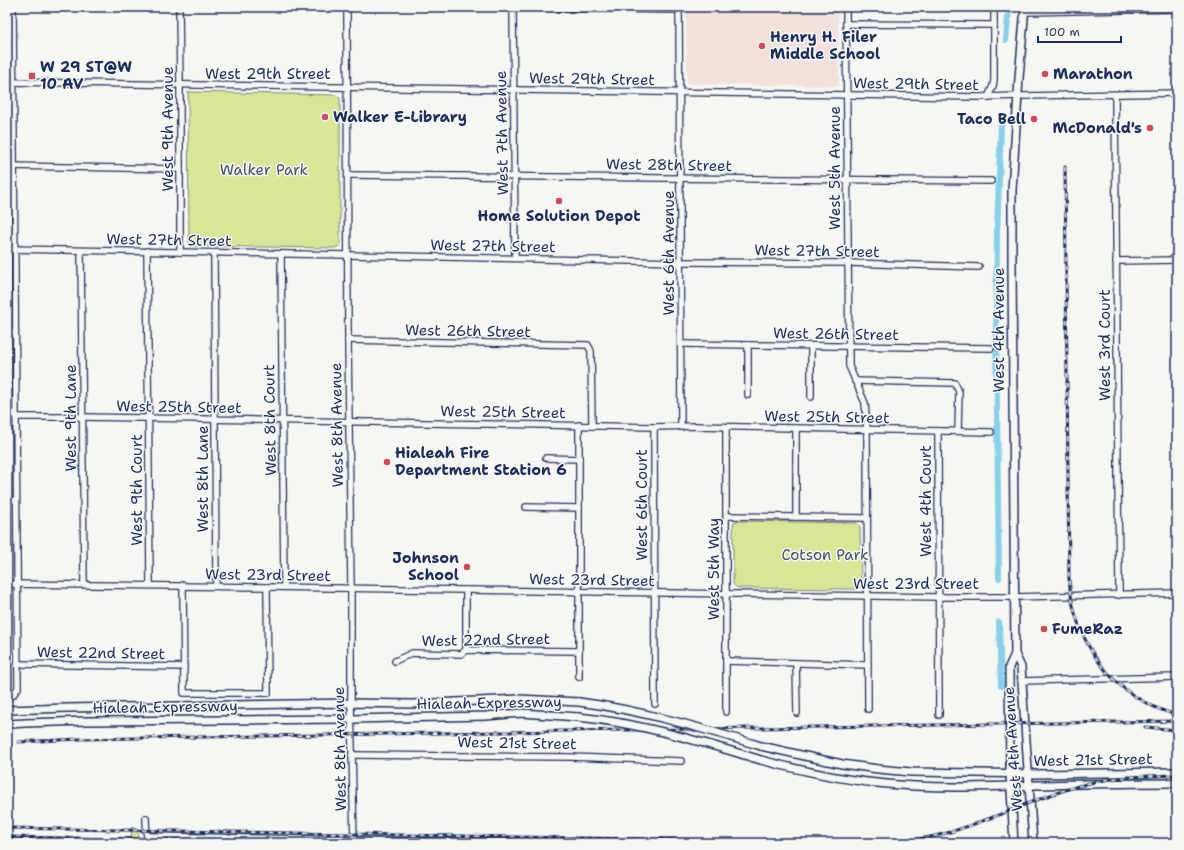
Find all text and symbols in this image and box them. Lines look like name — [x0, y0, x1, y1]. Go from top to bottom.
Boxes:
scale bar — [1038, 18, 1121, 44]
text: 100 m — [1044, 24, 1080, 40]
place label: Henry H. Filer Middle School — [770, 27, 880, 64]
marker: Henry H. Filer Middle School — [757, 41, 767, 51]
place label: W 29 ST@W 10 AV — [40, 57, 132, 94]
street label: West 29th Street — [205, 64, 331, 84]
place label: Marathon — [1053, 64, 1133, 84]
street label: West 9th Avenue — [158, 67, 178, 191]
street label: West 29th Street — [529, 68, 655, 90]
marker: Marathon — [1040, 69, 1050, 79]
street label: West 7th Avenue — [491, 70, 513, 196]
marker: W 29 ST@W 10 AV — [27, 71, 37, 81]
street label: West 29th Street — [853, 73, 979, 95]
street label: West 5th Avenue — [825, 106, 845, 230]
place label: Walker E-Library — [333, 107, 467, 127]
place label: Taco Bell — [957, 109, 1026, 129]
marker: Walker E-Library — [320, 112, 330, 122]
marker: Taco Bell — [1029, 114, 1039, 124]
place label: McDonald's — [1052, 118, 1142, 138]
marker: McDonald's — [1145, 123, 1155, 133]
street label: West 28th Street — [606, 154, 732, 176]
park label: Walker Park — [220, 160, 308, 180]
street label: West 6th Avenue — [659, 191, 679, 315]
marker: Home Solution Depot — [554, 196, 564, 206]
place label: Home Solution Depot — [478, 206, 640, 226]
street label: West 27th Street — [106, 229, 232, 251]
street label: West 27th Street — [430, 235, 556, 257]
street label: West 27th Street — [754, 240, 880, 262]
street label: West 4th Avenue — [989, 267, 1009, 393]
street label: West 3rd Court — [1095, 289, 1115, 401]
street label: West 26th Street — [405, 320, 531, 342]
street label: West 26th Street — [773, 323, 899, 345]
street label: West 8th Avenue — [326, 362, 348, 488]
street label: West 9th Lane — [61, 364, 81, 472]
street label: West 8th Court — [259, 364, 281, 476]
street label: West 25th Street — [116, 396, 242, 418]
street label: West 25th Street — [440, 401, 566, 423]
street label: West 25th Street — [764, 406, 890, 428]
street label: West 8th Lane — [193, 426, 213, 532]
street label: West 9th Court — [127, 434, 147, 546]
place label: Hialeah Fire Department Station 6 — [395, 443, 567, 480]
street label: West 4th Court — [916, 445, 936, 557]
street label: West 6th Court — [632, 449, 652, 561]
marker: Hialeah Fire Department Station 6 — [382, 457, 392, 467]
street label: West 5th Way — [704, 518, 724, 620]
park label: Cotson Park — [781, 545, 869, 565]
place label: Johnson School — [392, 548, 459, 585]
marker: Johnson School — [462, 562, 472, 572]
street label: West 23rd Street — [205, 564, 331, 586]
street label: West 23rd Street — [529, 569, 655, 591]
street label: West 23rd Street — [853, 574, 979, 594]
place label: FumeRaz — [1052, 619, 1123, 639]
marker: FumeRaz — [1039, 624, 1049, 634]
street label: West 22nd Street — [422, 629, 550, 651]
street label: West 22nd Street — [37, 642, 165, 664]
street label: West 8th Avenue — [329, 686, 351, 812]
street label: West 4th Avenue — [999, 686, 1027, 812]
street label: Hialeah Expressway — [416, 692, 562, 714]
street label: Hialeah Expressway — [92, 696, 238, 718]
street label: West 21st Street — [457, 732, 577, 754]
street label: West 21st Street — [1033, 749, 1153, 771]

